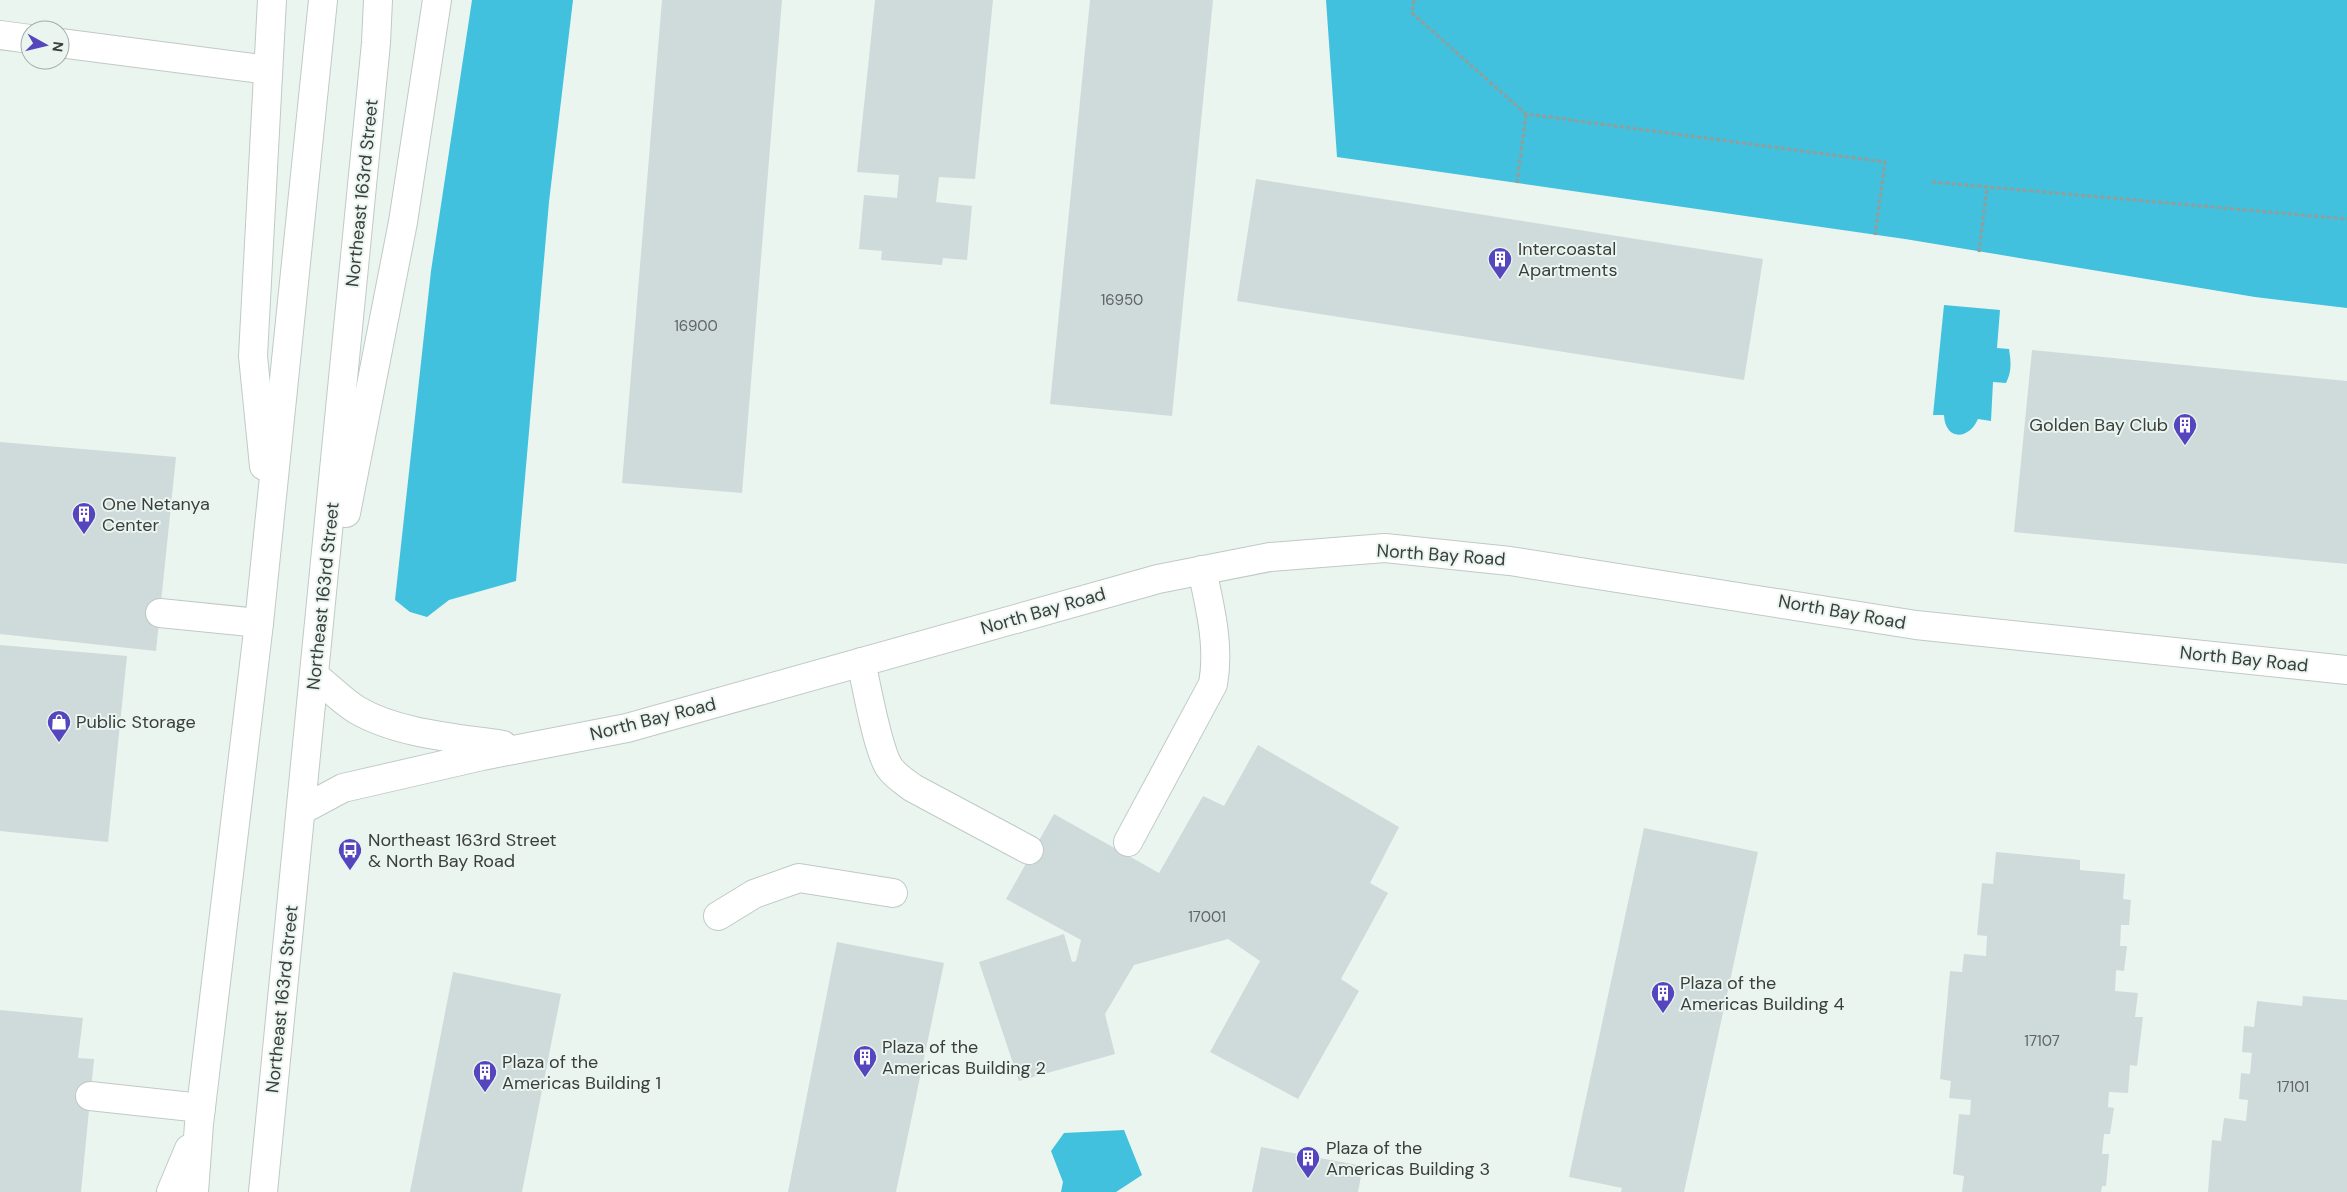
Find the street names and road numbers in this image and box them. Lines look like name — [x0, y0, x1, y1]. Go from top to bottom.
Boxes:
street label: Northeast 163rd Street — [340, 98, 384, 288]
street label: Northeast 163rd Street — [301, 501, 345, 691]
street label: North Bay Road — [1376, 539, 1506, 571]
street label: North Bay Road — [978, 582, 1108, 640]
street label: North Bay Road — [1776, 589, 1908, 635]
street label: North Bay Road — [2179, 640, 2309, 678]
street label: North Bay Road — [587, 692, 719, 746]
street label: Northeast 163rd Street — [260, 904, 304, 1094]

